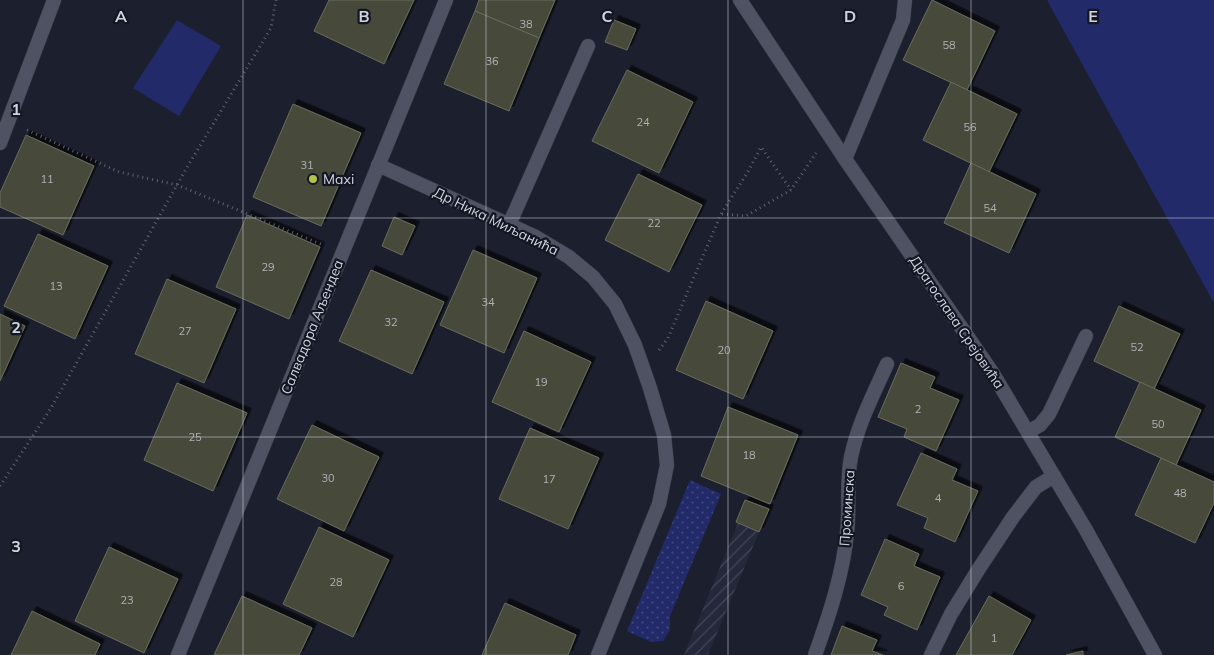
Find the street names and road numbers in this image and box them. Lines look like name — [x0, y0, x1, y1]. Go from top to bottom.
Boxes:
street label: Др Ника Миљанића — [430, 183, 562, 259]
street label: Драгослава Срејовића — [906, 252, 1008, 392]
street label: Салвадора Аљендеа — [277, 257, 347, 397]
street label: Проминска — [835, 469, 859, 547]

